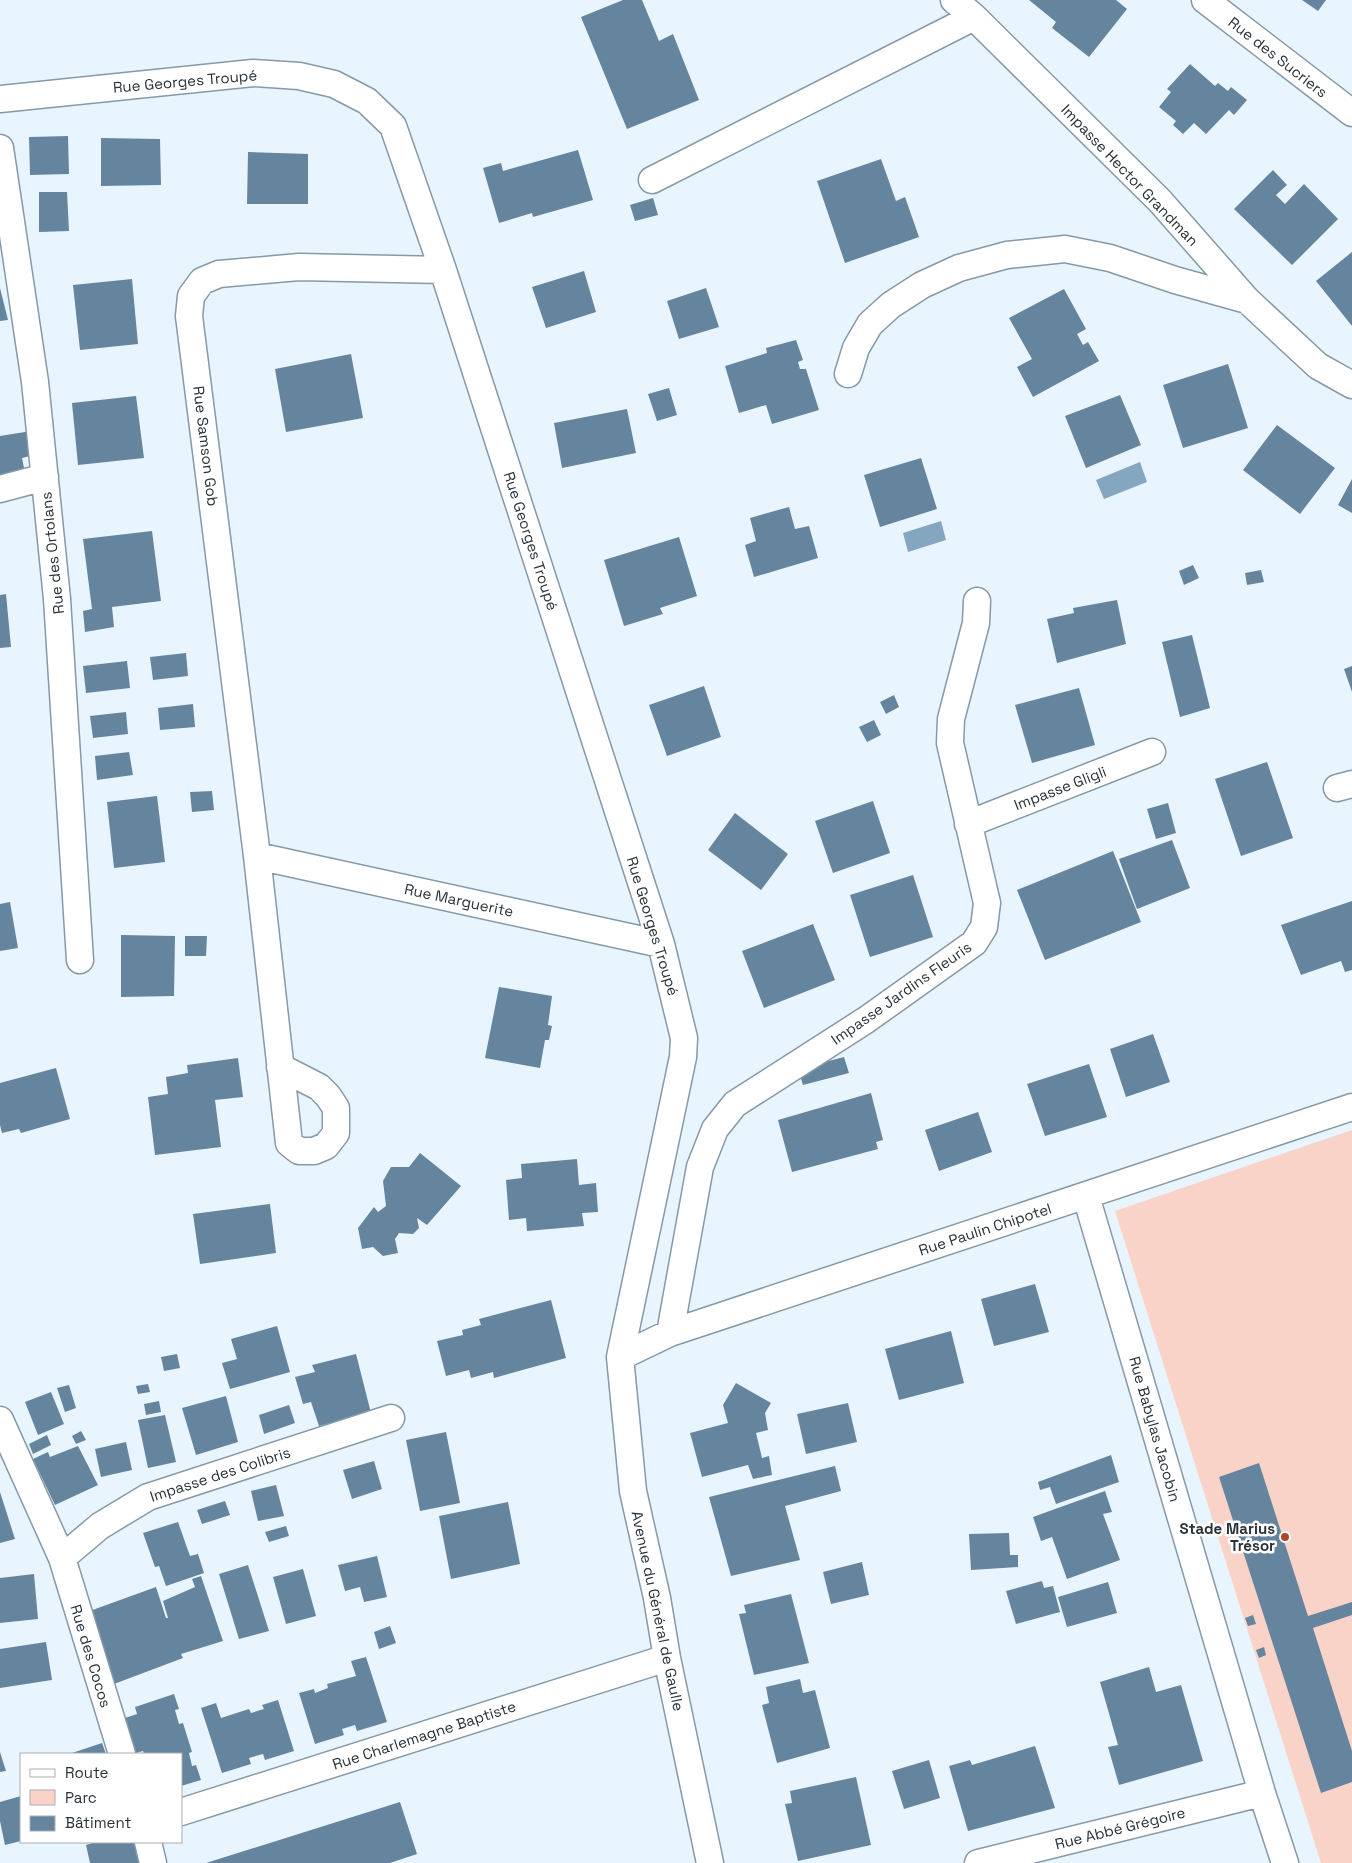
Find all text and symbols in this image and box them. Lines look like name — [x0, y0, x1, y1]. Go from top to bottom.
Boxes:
street label: Rue des Sucriers — [1225, 12, 1331, 102]
street label: Rue Georges Troupé — [112, 65, 258, 97]
street label: Impasse Hector Grandman — [1057, 100, 1203, 250]
street label: Rue Samson Gob — [189, 385, 223, 507]
street label: Rue Georges Troupé — [500, 469, 562, 613]
street label: Rue des Ortolans — [36, 491, 68, 615]
street label: Impasse Gligli — [1011, 762, 1109, 814]
street label: Rue Georges Troupé — [623, 854, 683, 998]
street label: Rue Marguerite — [403, 879, 515, 921]
street label: Impasse Jardins Fleuris — [827, 937, 975, 1049]
street label: Rue Paulin Chipotel — [916, 1199, 1054, 1259]
street label: Rue Babylas Jacobin — [1125, 1354, 1185, 1504]
street label: Impasse des Colibris — [147, 1442, 293, 1506]
street label: Avenue du Général de Gaulle — [627, 1509, 689, 1713]
place label: Stade Marius Trésor — [1180, 1519, 1275, 1555]
marker: Stade Marius Trésor — [1279, 1531, 1291, 1543]
street label: Rue des Cocos — [66, 1602, 116, 1710]
street label: Rue Charlemagne Baptiste — [330, 1696, 518, 1774]
legend — [20, 1753, 182, 1843]
text: Route — [65, 1763, 109, 1782]
text: Parc — [65, 1788, 97, 1807]
street label: Rue Abbé Grégoire — [1053, 1803, 1187, 1853]
text: Bâtiment — [65, 1813, 131, 1832]

